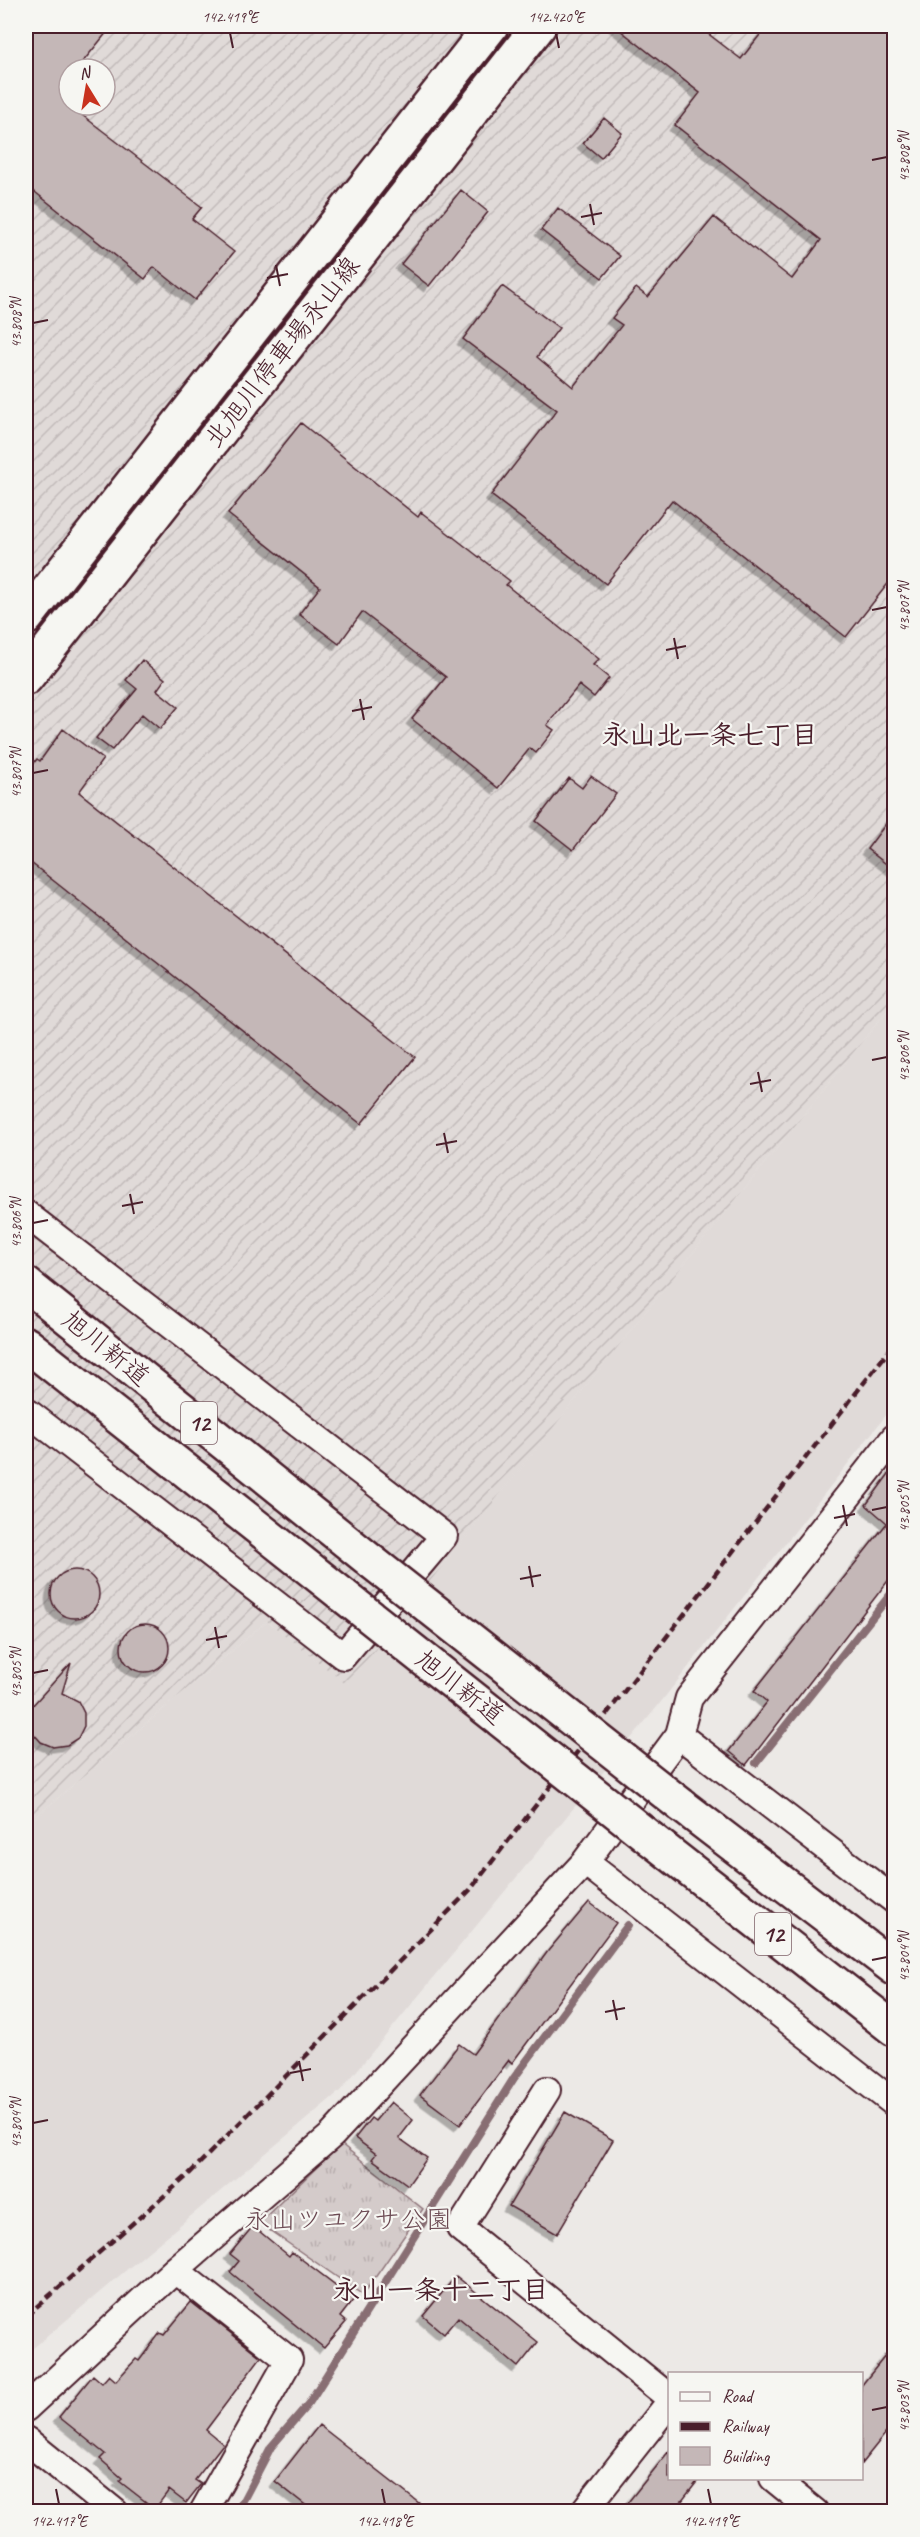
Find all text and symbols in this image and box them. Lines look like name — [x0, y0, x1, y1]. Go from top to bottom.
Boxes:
text: 142.419°E — [202, 8, 260, 27]
text: 142.420°E — [528, 8, 586, 27]
north arrow — [57, 57, 117, 117]
text: N — [78, 62, 94, 84]
text: 43.808°N — [895, 129, 914, 182]
street label: 北旭川停車場永山線 — [197, 250, 367, 454]
text: 43.808°N — [7, 295, 26, 348]
text: 43.807°N — [895, 579, 914, 632]
district label: 永山北一条七丁目 — [602, 718, 818, 752]
text: 43.807°N — [7, 745, 26, 798]
text: 43.806°N — [895, 1029, 914, 1082]
text: 43.806°N — [7, 1195, 26, 1248]
street label: 旭川新道 — [55, 1302, 157, 1394]
road number: 12 — [181, 1402, 217, 1444]
text: 43.805°N — [895, 1479, 914, 1532]
street label: 旭川新道 — [409, 1642, 511, 1732]
text: 43.805°N — [7, 1645, 26, 1698]
road number: 12 — [755, 1913, 791, 1955]
text: 43.804°N — [895, 1929, 914, 1982]
text: 43.804°N — [7, 2095, 26, 2148]
park label: 永山ツユクサ公園 — [244, 2203, 452, 2236]
district label: 永山一条十二丁目 — [333, 2273, 549, 2307]
legend — [668, 2372, 863, 2480]
text: 43.803°N — [895, 2379, 914, 2432]
text: Road — [722, 2385, 755, 2407]
text: Railway — [722, 2415, 770, 2437]
text: Building — [722, 2445, 771, 2467]
text: 142.417°E — [31, 2512, 89, 2531]
text: 142.418°E — [357, 2512, 415, 2531]
text: 142.419°E — [683, 2512, 741, 2531]

